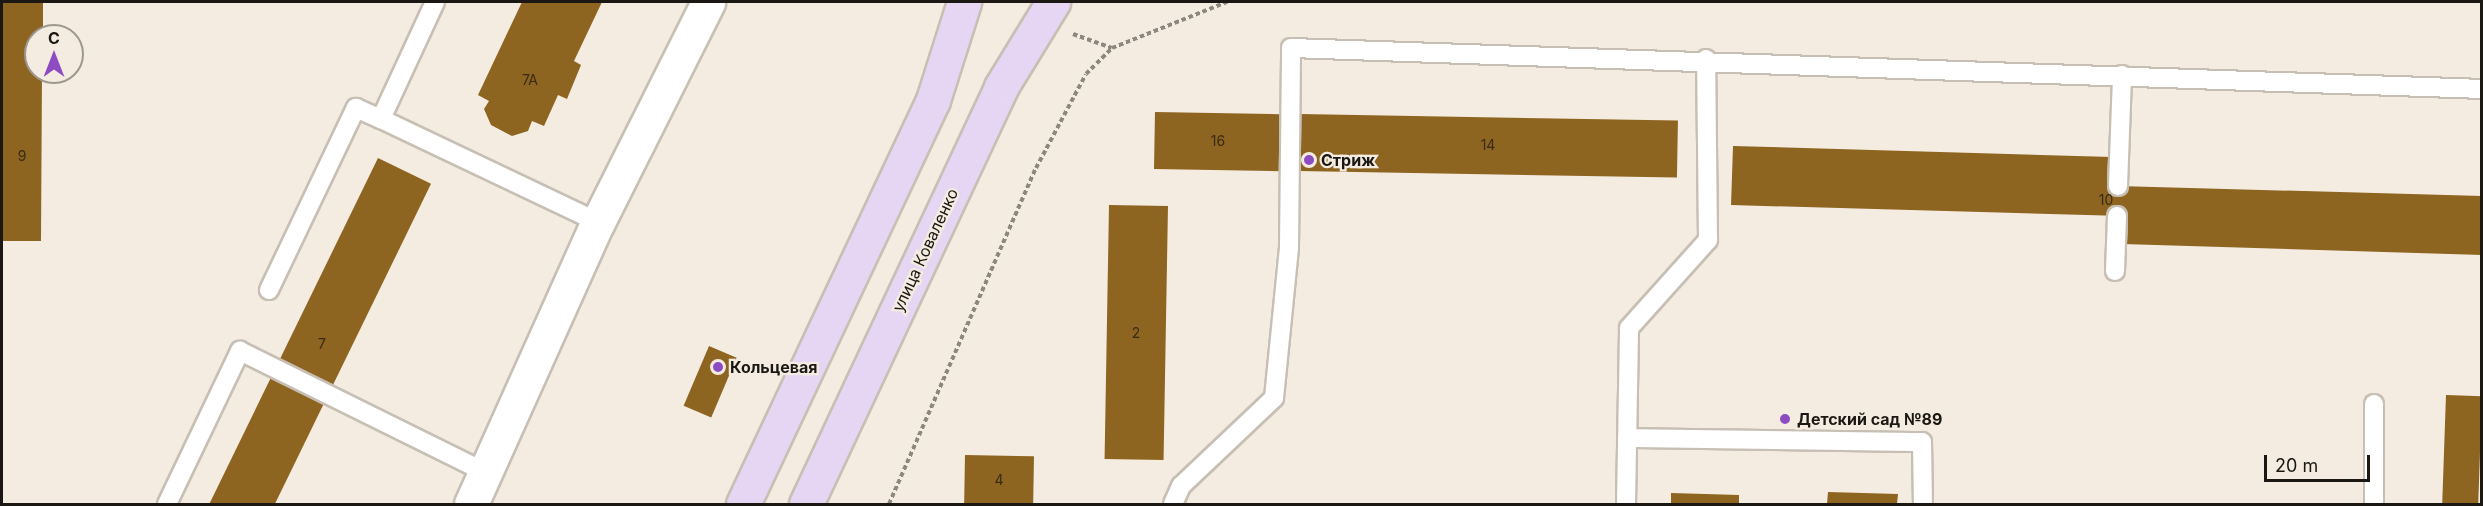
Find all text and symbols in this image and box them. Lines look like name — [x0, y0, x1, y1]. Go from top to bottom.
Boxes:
north arrow — [24, 24, 84, 84]
text: С — [48, 28, 60, 48]
house number: 7А — [522, 72, 538, 88]
house number: 16 — [1211, 133, 1225, 149]
house number: 14 — [1481, 137, 1495, 153]
house number: 9 — [18, 148, 26, 164]
place label: Стриж — [1321, 150, 1375, 170]
marker: Стриж — [1302, 153, 1316, 167]
street label: улица Коваленко — [888, 185, 962, 315]
house number: 10 — [2099, 192, 2113, 208]
house number: 2 — [1132, 325, 1140, 341]
house number: 7 — [318, 336, 326, 352]
place label: Кольцевая — [730, 357, 818, 377]
marker: Кольцевая — [711, 360, 725, 374]
place label: Детский сад №89 — [1797, 409, 1942, 429]
marker: Детский сад №89 — [1778, 412, 1792, 426]
scale bar — [2267, 443, 2374, 481]
text: 20 m — [2275, 455, 2318, 476]
house number: 4 — [994, 472, 1004, 488]

